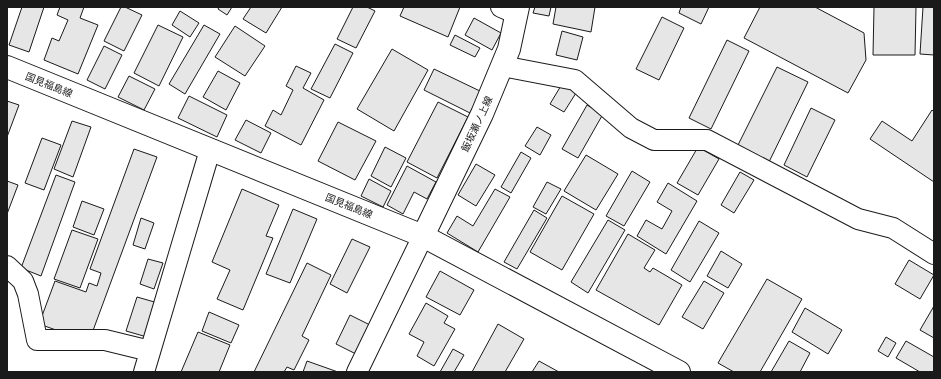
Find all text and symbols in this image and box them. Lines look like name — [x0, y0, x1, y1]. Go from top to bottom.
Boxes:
street label: 国見福島線 — [24, 71, 74, 99]
street label: 飯坂瀬ノ上線 — [459, 94, 495, 154]
street label: 国見福島線 — [324, 192, 374, 220]

